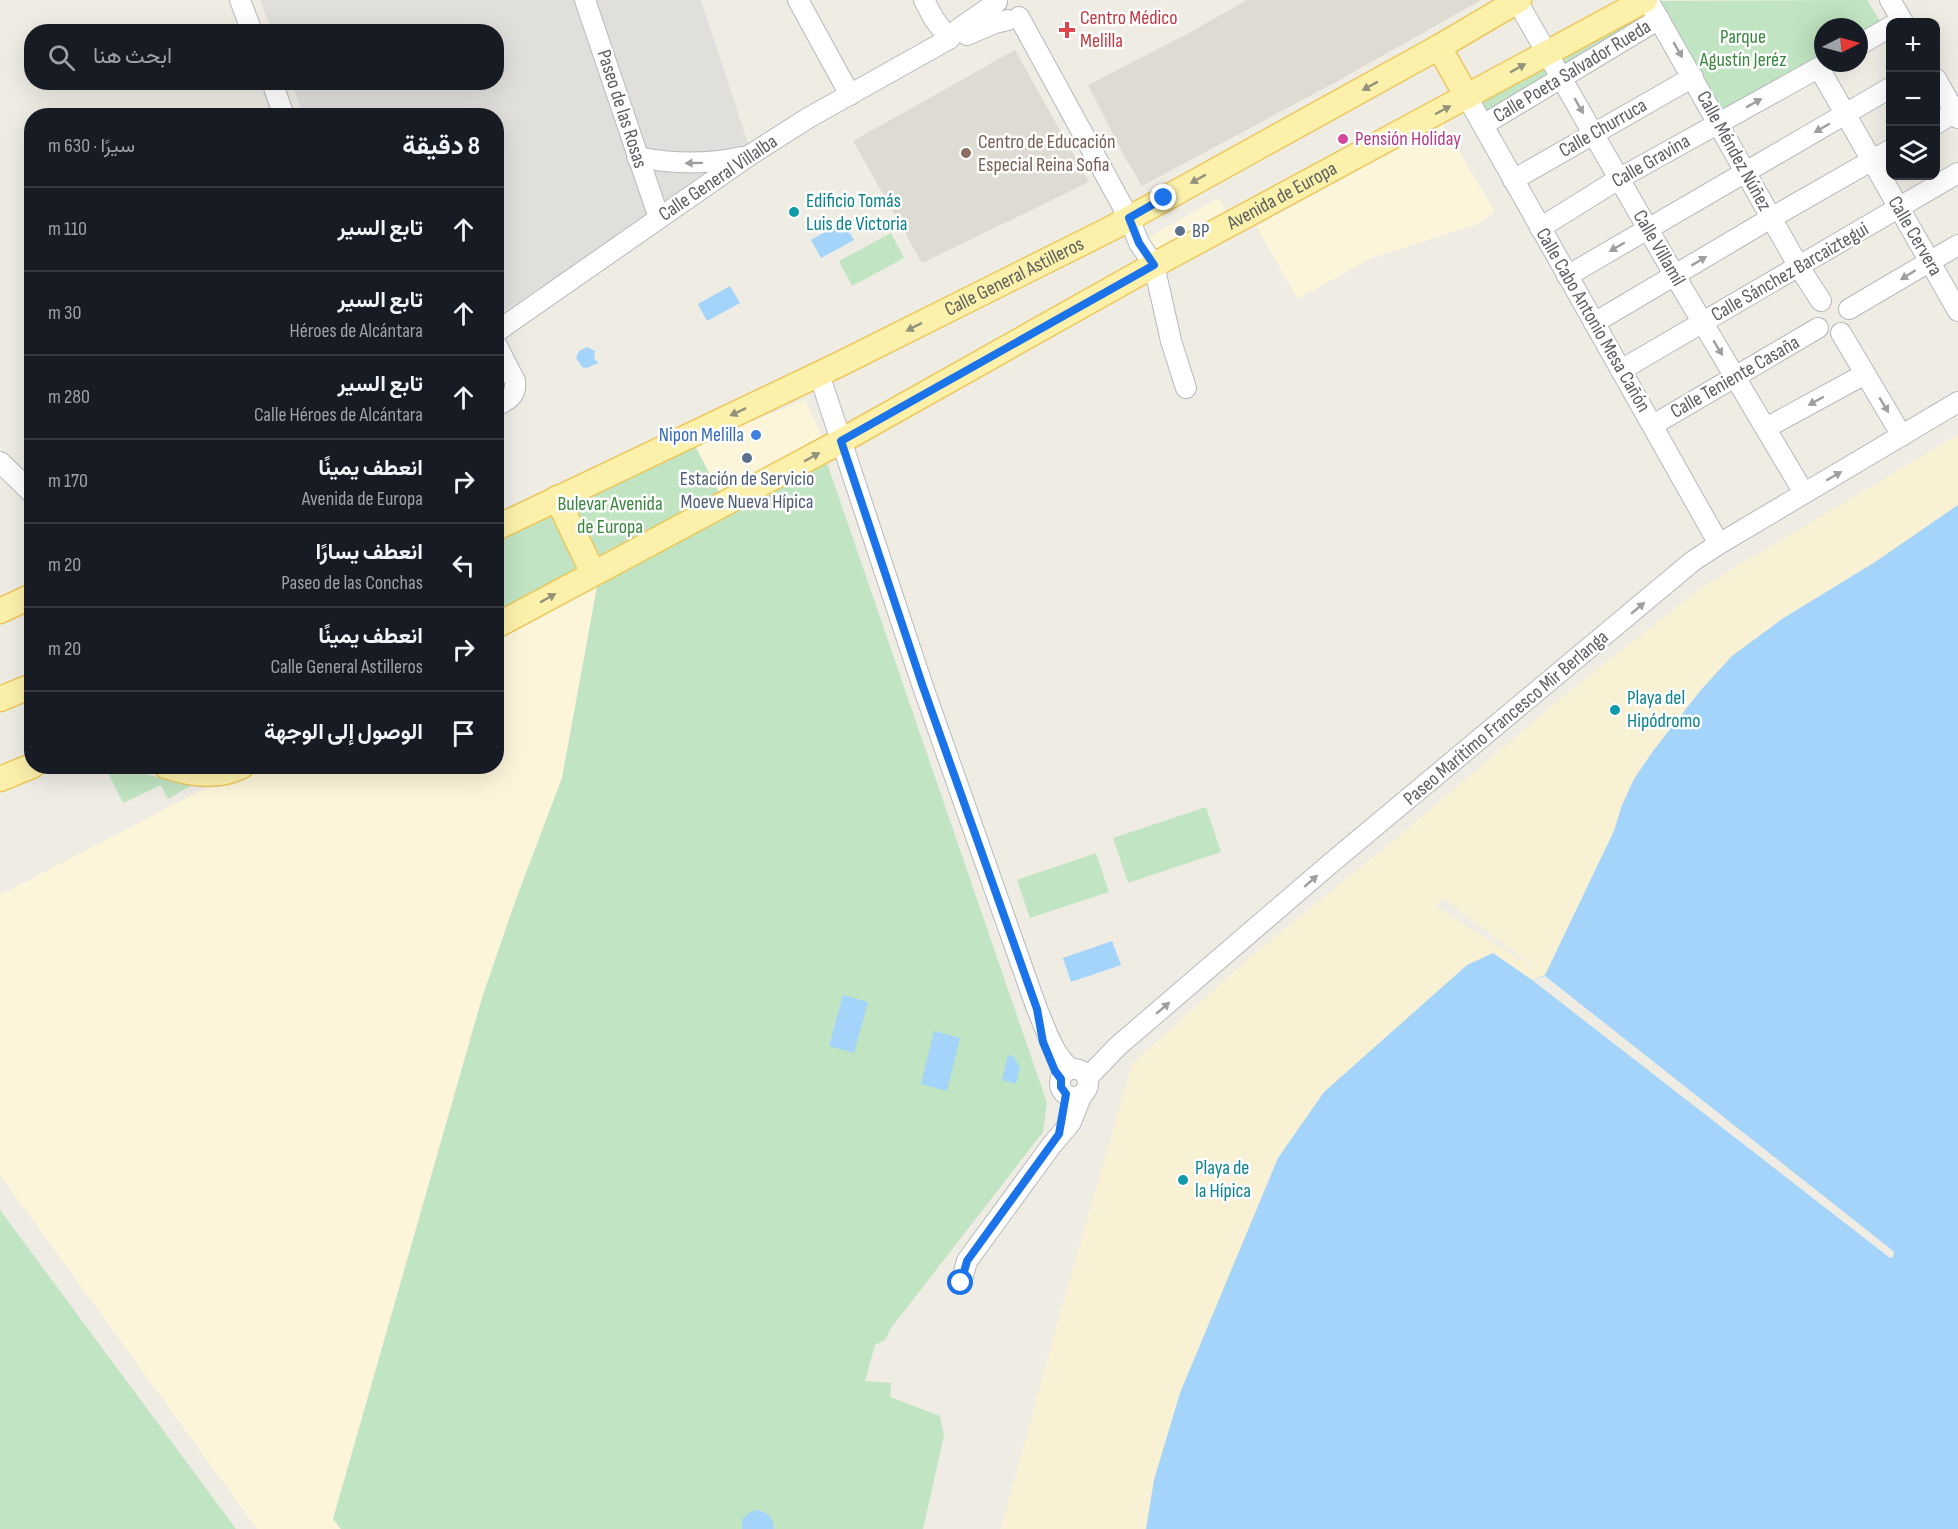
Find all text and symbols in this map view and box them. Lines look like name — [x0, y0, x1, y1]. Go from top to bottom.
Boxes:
place label: Centro Médico Melilla — [1080, 6, 1177, 53]
street label: Calle Poeta Salvador Rueda — [1489, 15, 1655, 128]
north arrow — [1814, 18, 1868, 72]
map controls — [1886, 18, 1940, 180]
button: + — [1886, 18, 1940, 72]
marker: Centro Médico Melilla — [1058, 21, 1076, 39]
search box — [24, 24, 504, 90]
park label: Parque Agustín Jeréz — [1699, 25, 1786, 72]
icon: search — [45, 41, 78, 74]
one-way arrow — [1672, 42, 1683, 58]
text: ابحث هنا — [93, 43, 172, 70]
street label: Paseo de las Rosas — [592, 47, 652, 171]
one-way arrow — [1510, 63, 1526, 74]
button: − — [1886, 72, 1940, 126]
one-way arrow — [1361, 80, 1378, 90]
street label: Calle Méndez Núñez — [1691, 87, 1777, 215]
street label: Calle Churruca — [1555, 93, 1651, 163]
one-way arrow — [1573, 98, 1584, 114]
one-way arrow — [1746, 98, 1763, 108]
one-way arrow — [1435, 105, 1452, 115]
one-way arrow — [1813, 123, 1830, 133]
button: layers — [1886, 126, 1940, 180]
place label: Pensión Holiday — [1355, 127, 1461, 151]
street label: Calle General Villalba — [654, 129, 782, 227]
street label: Calle Gravina — [1608, 129, 1694, 193]
place label: Centro de Educación Especial Reina Sofia — [978, 130, 1116, 177]
text: 8 دقيقة — [402, 131, 480, 162]
marker: Pensión Holiday — [1336, 132, 1350, 146]
text: سيرًا · 630 m — [48, 134, 135, 158]
marker: Centro de Educación Especial Reina Sofia — [959, 146, 973, 160]
street label: Avenida de Europa — [1222, 157, 1341, 236]
one-way arrow — [684, 158, 703, 168]
one-way arrow — [1190, 174, 1207, 184]
route end — [1150, 184, 1176, 210]
place label: Edificio Tomás Luis de Victoria — [806, 189, 907, 236]
street label: Calle Cervera — [1883, 192, 1947, 280]
marker: Edificio Tomás Luis de Victoria — [787, 205, 801, 219]
street label: Calle Villamíl — [1628, 206, 1690, 290]
icon: ahead — [447, 213, 480, 246]
text: تابع السير — [338, 215, 423, 242]
text: 110 m — [48, 217, 87, 241]
street label: Calle Sánchez Barcaiztegui — [1707, 217, 1873, 327]
place label: BP — [1192, 219, 1209, 243]
marker: BP — [1173, 224, 1187, 238]
street label: Calle Cabo Antonio Mesa Cañón — [1530, 224, 1656, 416]
street label: Calle General Astilleros — [941, 232, 1088, 322]
one-way arrow — [1608, 241, 1625, 251]
one-way arrow — [1691, 256, 1707, 267]
one-way arrow — [1900, 269, 1916, 280]
text: تابع السير — [338, 287, 423, 314]
icon: ahead — [447, 297, 480, 330]
text: 30 m — [48, 301, 81, 325]
text: Héroes de Alcántara — [290, 319, 423, 343]
one-way arrow — [905, 323, 922, 332]
street label: Calle Teniente Casaña — [1666, 330, 1804, 424]
one-way arrow — [1713, 340, 1724, 356]
text: تابع السير — [338, 371, 423, 398]
icon: ahead — [447, 381, 480, 414]
text: 280 m — [48, 385, 90, 409]
one-way arrow — [1807, 396, 1824, 406]
one-way arrow — [1878, 397, 1889, 413]
text: Calle Héroes de Alcántara — [254, 403, 423, 427]
one-way arrow — [730, 408, 747, 417]
place label: Nipon Melilla — [659, 423, 744, 447]
marker: Nipon Melilla — [749, 428, 763, 442]
marker: Estación de Servicio Moeve Nueva Hípica — [740, 451, 754, 465]
one-way arrow — [804, 452, 821, 462]
text: انعطف يمينًا — [318, 455, 423, 482]
icon: right — [447, 465, 480, 498]
place label: Estación de Servicio Moeve Nueva Hípica — [680, 467, 814, 514]
text: 170 m — [48, 469, 88, 493]
one-way arrow — [1826, 470, 1842, 481]
text: Avenida de Europa — [302, 487, 423, 511]
park label: Bulevar Avenida de Europa — [557, 492, 663, 539]
text: انعطف يسارًا — [315, 539, 423, 566]
icon: left — [447, 549, 480, 582]
text: 20 m — [48, 553, 81, 577]
text: Paseo de las Conchas — [281, 571, 423, 595]
one-way arrow — [539, 593, 556, 603]
one-way arrow — [1630, 602, 1645, 615]
text: انعطف يمينًا — [318, 623, 423, 650]
street label: Paseo Marítimo Francesco Mir Berlanga — [1399, 625, 1613, 811]
icon: right — [447, 633, 480, 666]
text: 20 m — [48, 637, 81, 661]
text: Calle General Astilleros — [271, 655, 423, 679]
place label: Playa del Hipódromo — [1627, 686, 1701, 733]
marker: Playa del Hipódromo — [1608, 703, 1622, 717]
icon: arrive — [447, 717, 480, 750]
text: الوصول إلى الوجهة — [264, 719, 423, 746]
one-way arrow — [1303, 875, 1318, 888]
one-way arrow — [1155, 1001, 1171, 1014]
place label: Playa de la Hípica — [1195, 1156, 1251, 1203]
marker: Playa de la Hípica — [1176, 1173, 1190, 1187]
route start — [947, 1269, 973, 1295]

